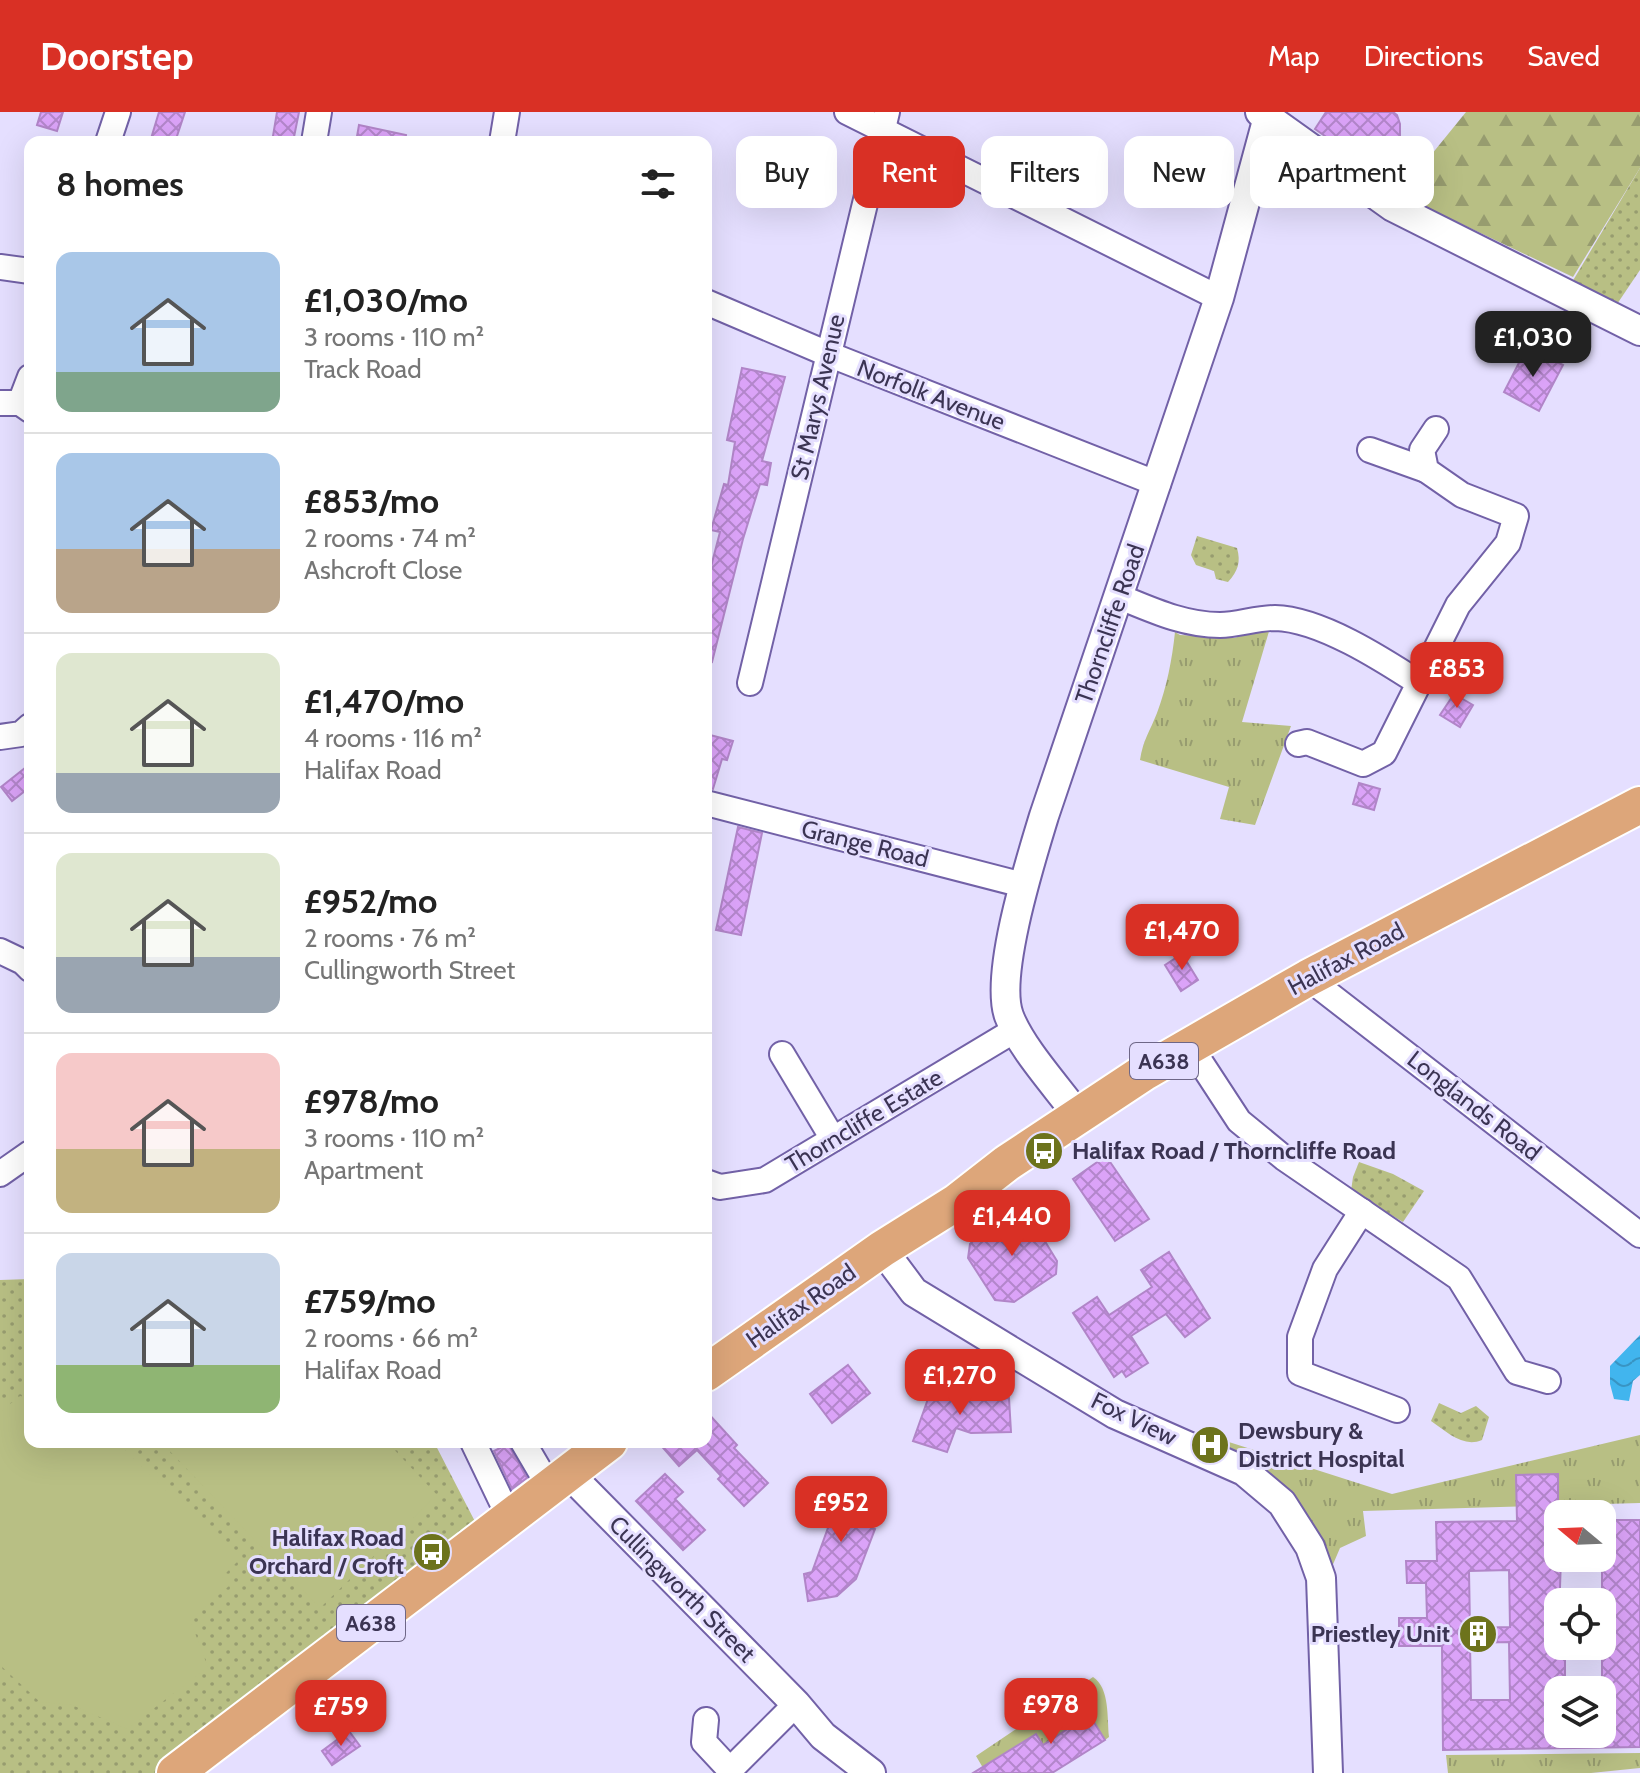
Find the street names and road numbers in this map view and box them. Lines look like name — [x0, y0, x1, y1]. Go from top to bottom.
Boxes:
street label: St Marys Avenue — [784, 311, 851, 483]
street label: Norfolk Avenue — [853, 353, 1009, 436]
street label: Thorncliffe Road — [1069, 540, 1150, 707]
street label: Grange Road — [799, 814, 932, 873]
street label: Halifax Road — [1283, 916, 1409, 1001]
road number: A638 — [1130, 1043, 1198, 1079]
street label: Longlands Road — [1402, 1044, 1547, 1167]
street label: Thorncliffe Estate — [780, 1062, 947, 1179]
street label: Halifax Road — [740, 1257, 861, 1354]
street label: Fox View — [1087, 1385, 1182, 1452]
street label: Cullingworth Street — [603, 1509, 762, 1668]
road number: A638 — [337, 1605, 405, 1641]

